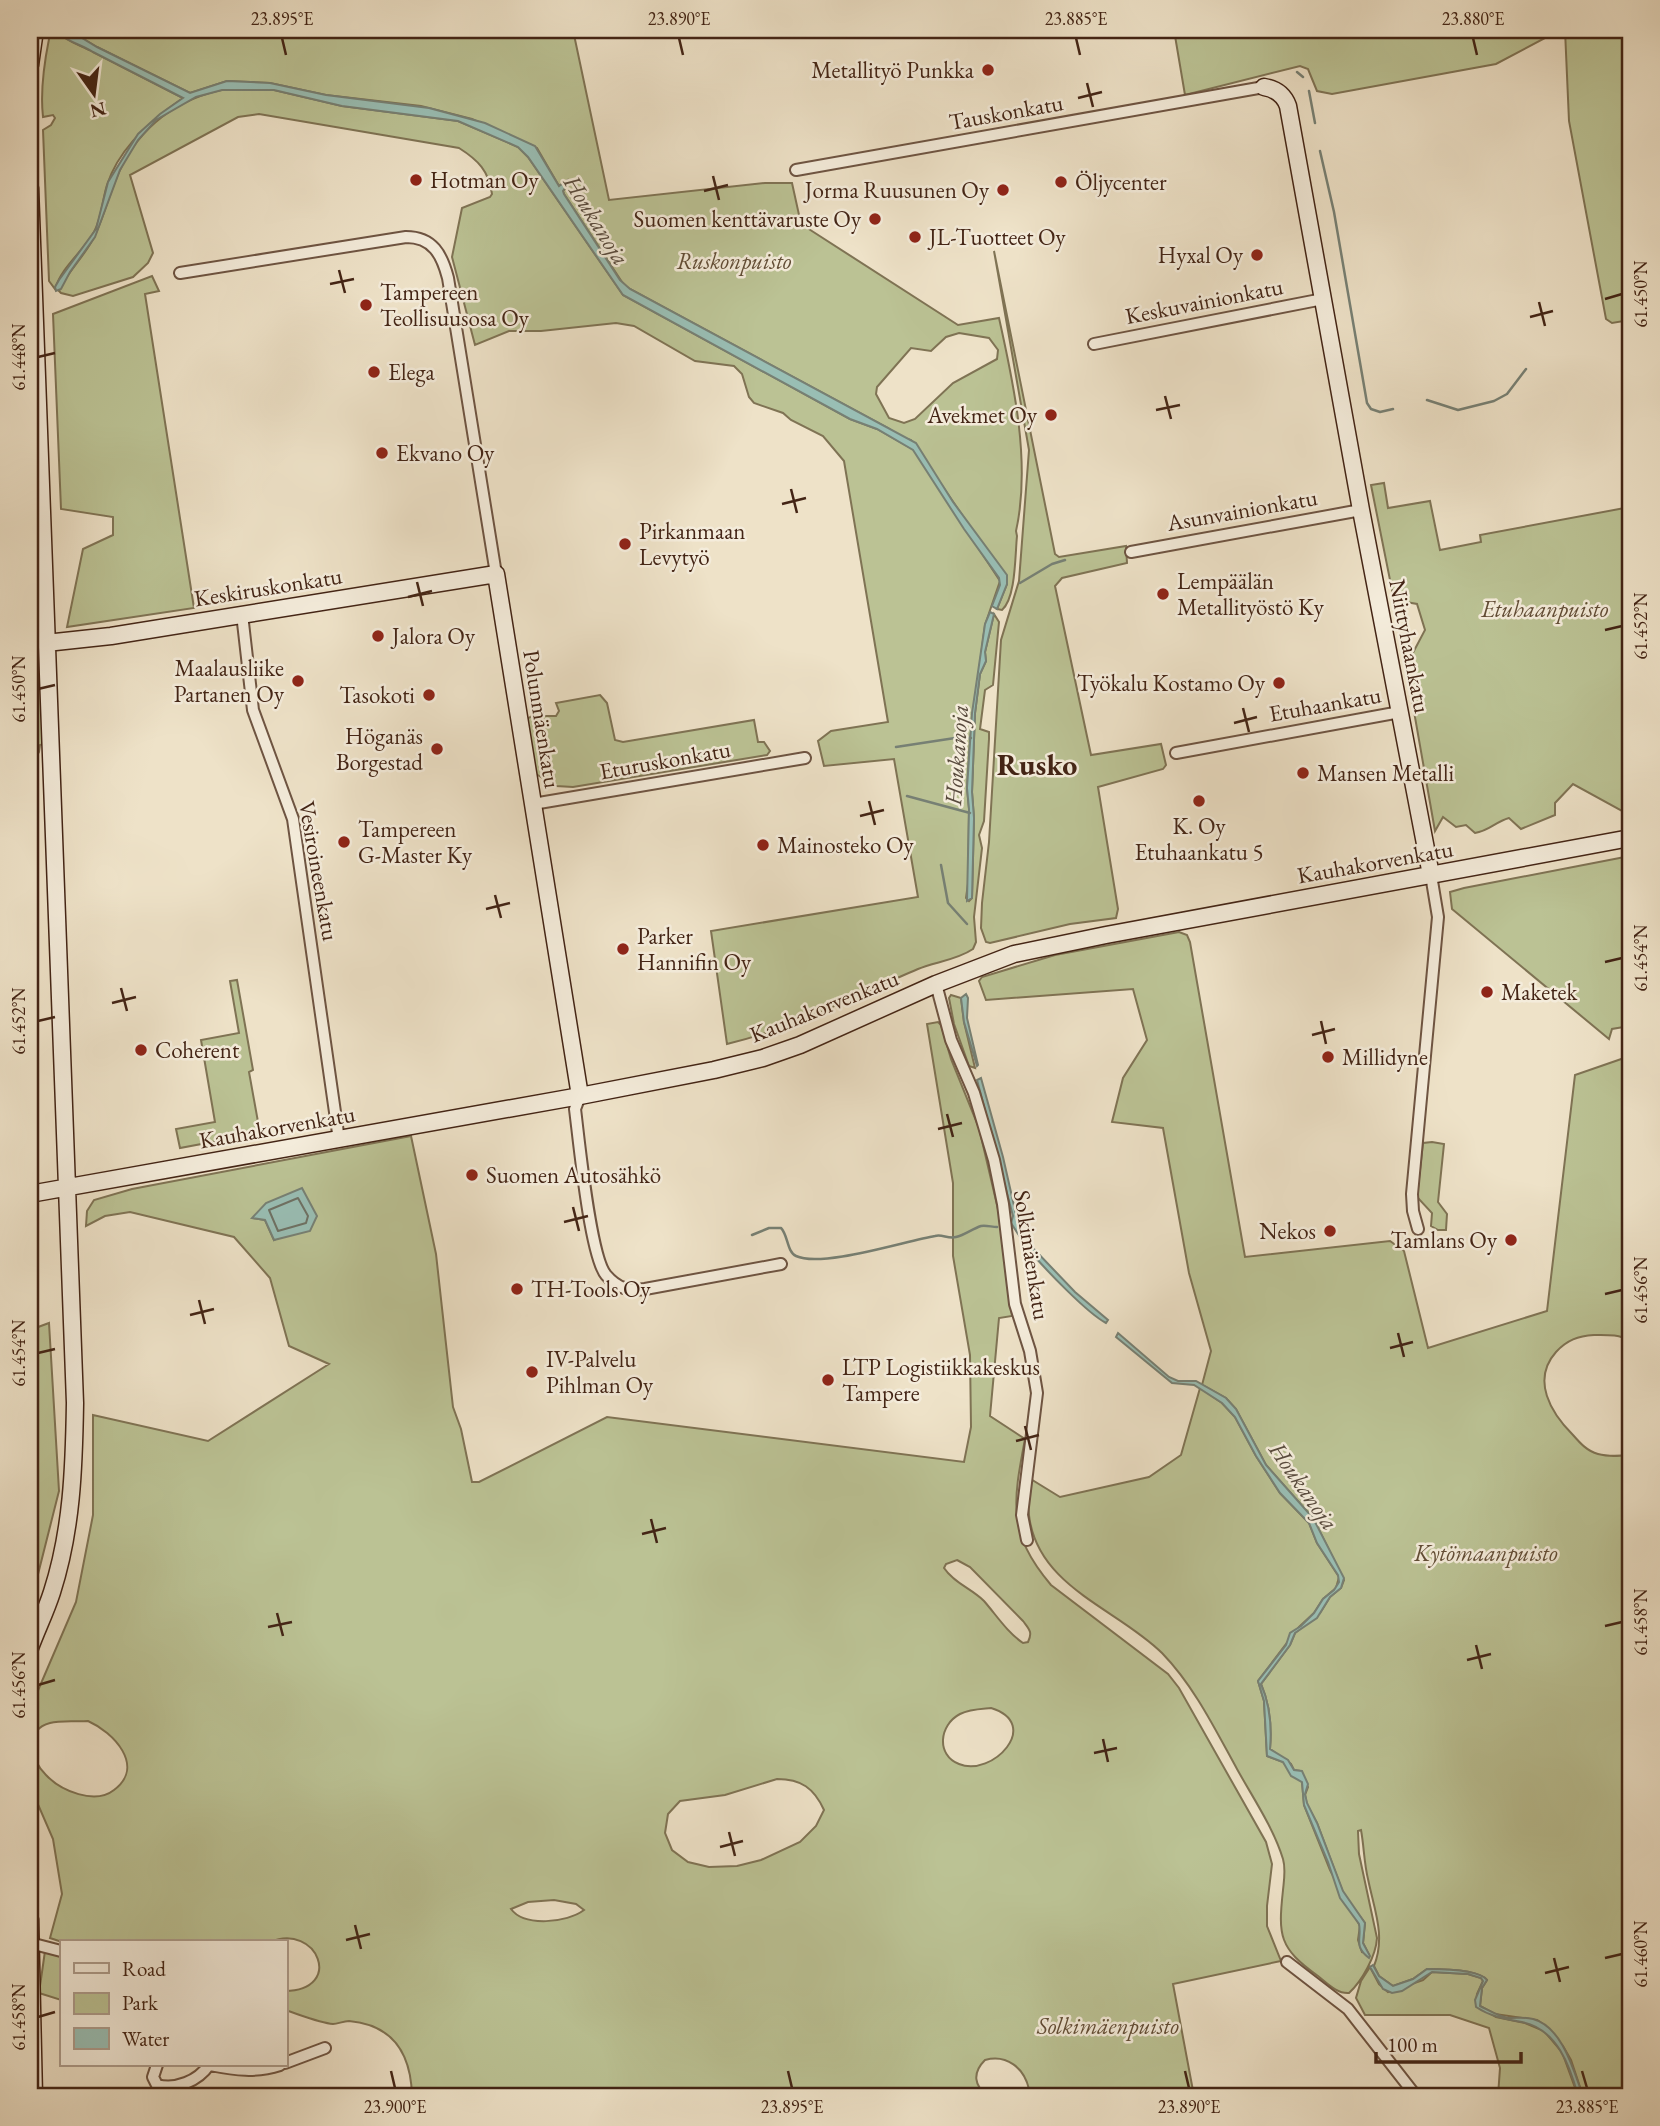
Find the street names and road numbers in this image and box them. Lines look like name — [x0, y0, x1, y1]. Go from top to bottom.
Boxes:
street label: Tauskonkatu — [947, 87, 1065, 137]
street label: Keskuvainionkatu — [1123, 271, 1285, 331]
street label: Asunvainionkatu — [1163, 482, 1320, 538]
street label: Keskiruskonkatu — [192, 561, 344, 613]
street label: Niittyhaankatu — [1382, 577, 1438, 715]
street label: Polunmäenkatu — [516, 648, 568, 790]
street label: Etuhaankatu — [1266, 679, 1384, 729]
street label: Eturuskonkatu — [597, 734, 733, 786]
street label: Vesiroineenkatu — [292, 799, 346, 943]
street label: Kauhakorvenkatu — [1295, 834, 1455, 890]
street label: Kauhakorvenkatu — [745, 963, 903, 1049]
street label: Kauhakorvenkatu — [197, 1099, 357, 1155]
street label: Solkimäenkatu — [1007, 1188, 1057, 1322]

